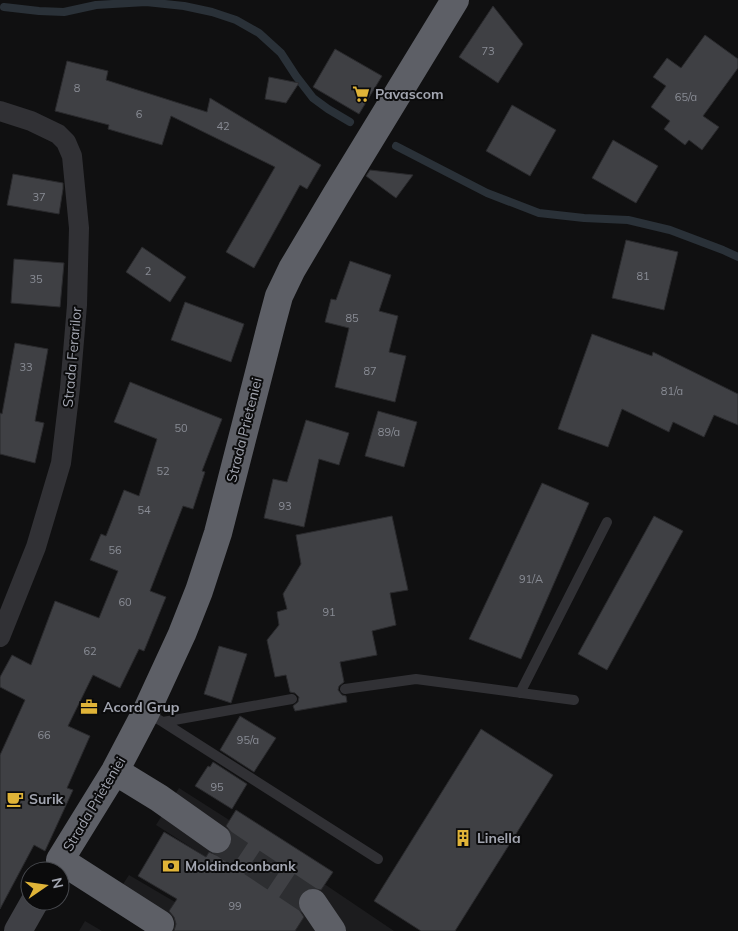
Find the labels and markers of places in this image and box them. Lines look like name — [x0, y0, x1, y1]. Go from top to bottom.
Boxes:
supermarket icon: Pavascom — [351, 84, 371, 104]
place label: Pavascom — [375, 85, 444, 103]
office icon: Acord Grup — [79, 697, 99, 717]
place label: Acord Grup — [103, 698, 180, 716]
cafe icon: Surik — [5, 789, 25, 809]
place label: Surik — [29, 790, 64, 808]
building icon: Linella — [453, 828, 473, 848]
place label: Linella — [477, 829, 521, 847]
bank icon: Moldindconbank — [161, 856, 181, 876]
place label: Moldindconbank — [185, 857, 296, 875]

